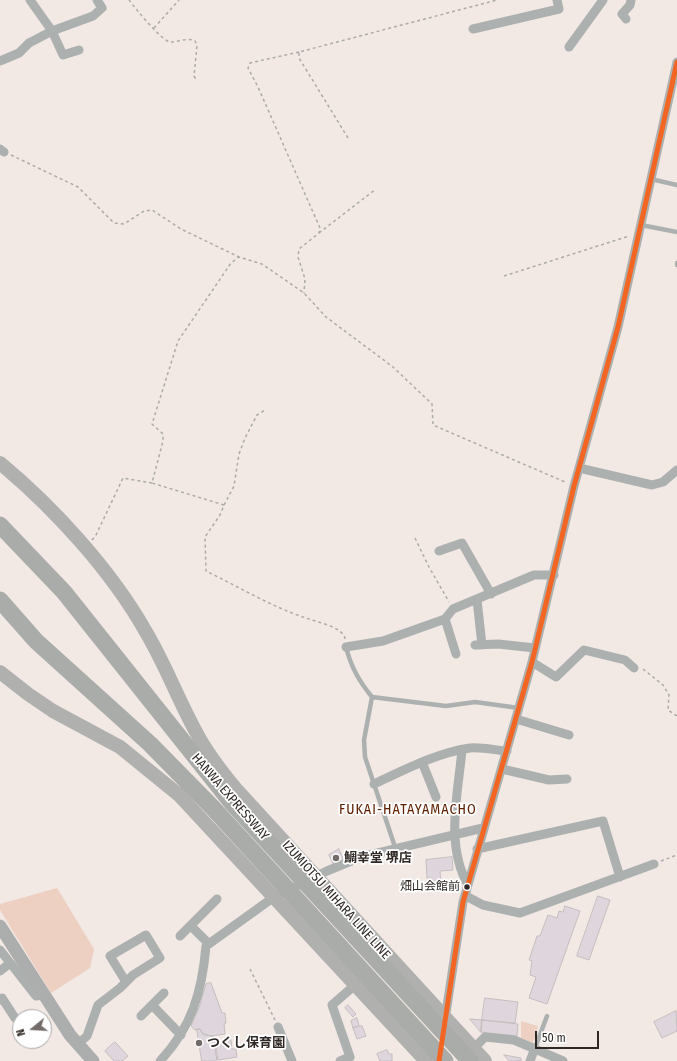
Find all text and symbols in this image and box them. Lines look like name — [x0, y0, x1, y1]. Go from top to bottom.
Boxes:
street label: HANWA EXPRESSWAY — [188, 751, 272, 843]
district label: FUKAI-HATAYAMACHO — [339, 802, 477, 818]
street label: IZUMIOTSU MIHARA LINE LINE — [279, 838, 393, 962]
place label: 鯛幸堂 堺店 — [344, 850, 412, 866]
marker: 鯛幸堂 堺店 — [331, 853, 341, 863]
place label: 畑山会館前 — [400, 880, 460, 894]
marker: 畑山会館前 — [462, 882, 472, 892]
north arrow — [12, 1009, 52, 1049]
scale bar — [537, 1023, 601, 1049]
text: N — [14, 1027, 28, 1038]
text: 50 m — [542, 1031, 566, 1045]
place label: つくし保育園 — [207, 1035, 285, 1051]
marker: つくし保育園 — [194, 1038, 204, 1048]

